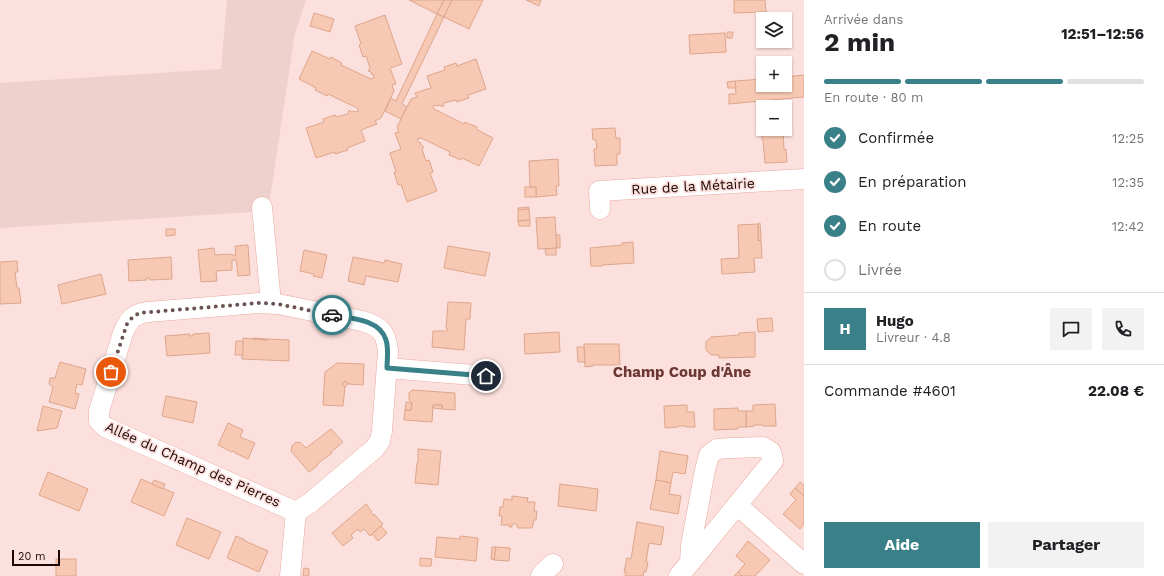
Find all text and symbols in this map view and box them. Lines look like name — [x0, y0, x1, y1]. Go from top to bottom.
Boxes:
map controls — [756, 12, 792, 136]
button: layers — [756, 12, 792, 48]
text: Arrivée dans — [824, 12, 903, 27]
text: 12:51–12:56 — [1061, 25, 1144, 43]
text: 2 min — [824, 27, 895, 57]
button: + — [756, 56, 792, 92]
text: En route · 80 m — [824, 90, 923, 105]
button: − — [756, 100, 792, 136]
icon: check — [824, 127, 846, 149]
text: Confirmée — [858, 129, 934, 147]
text: 12:25 — [1112, 131, 1144, 146]
icon: check — [824, 171, 846, 193]
text: En préparation — [858, 173, 966, 191]
street label: Rue de la Métairie — [631, 175, 755, 197]
text: 12:35 — [1112, 175, 1144, 190]
icon: check — [824, 215, 846, 237]
text: En route — [858, 217, 921, 235]
text: 12:42 — [1112, 219, 1144, 234]
text: Livrée — [858, 261, 902, 279]
courier — [312, 295, 352, 335]
icon: car — [321, 304, 343, 326]
button: chat — [1050, 308, 1092, 350]
button: phone — [1102, 308, 1144, 350]
text: Hugo — [876, 312, 914, 330]
text: H — [839, 320, 851, 338]
text: Livreur · 4.8 — [876, 330, 951, 345]
pin — [94, 355, 128, 389]
pin — [469, 359, 503, 393]
icon: bag — [100, 361, 122, 383]
district label: Champ Coup d'Âne — [613, 363, 752, 381]
icon: home — [475, 365, 497, 387]
text: Commande #4601 — [824, 382, 956, 400]
text: 22.08 € — [1088, 382, 1144, 400]
street label: Allée du Champ des Pierres — [103, 418, 283, 510]
button: Aide — [824, 522, 980, 568]
button: Partager — [988, 522, 1144, 568]
scale bar — [12, 548, 60, 567]
text: 20 m — [18, 550, 46, 563]

